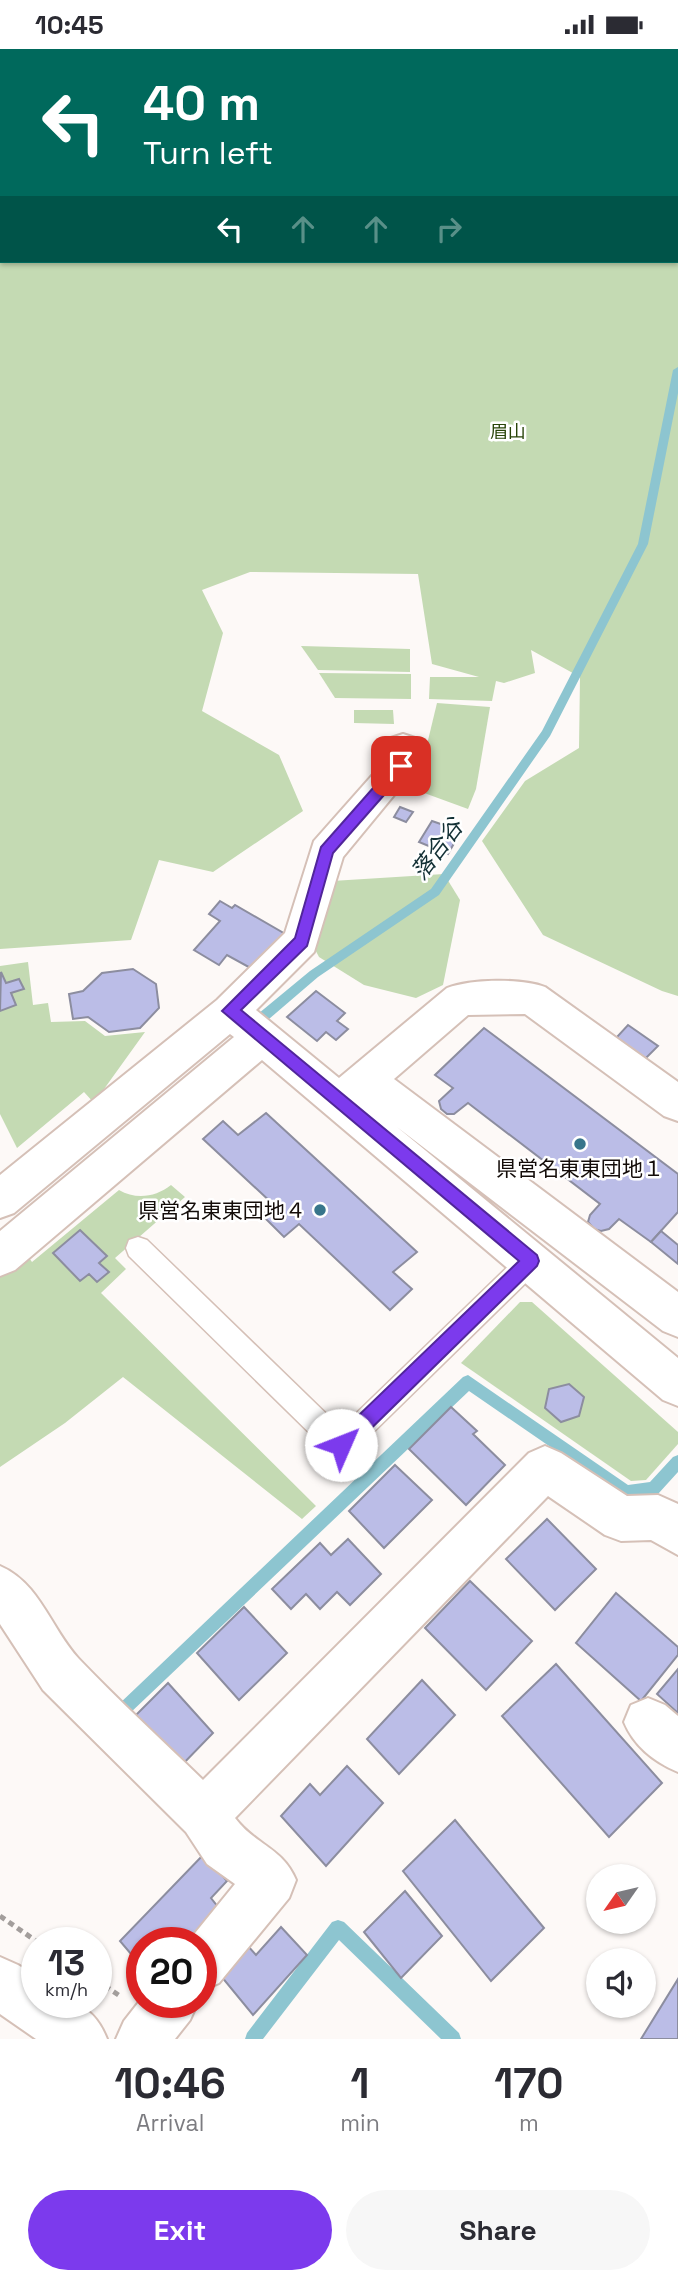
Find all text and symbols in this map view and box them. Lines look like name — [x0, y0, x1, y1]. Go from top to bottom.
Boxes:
text: 10:45 — [35, 8, 103, 42]
text: 40 m — [143, 72, 260, 134]
icon: left — [28, 77, 119, 168]
text: Turn left — [143, 133, 273, 173]
icon: left — [211, 210, 249, 248]
icon: ahead — [284, 210, 322, 248]
icon: ahead — [357, 210, 395, 248]
icon: right — [430, 210, 468, 248]
park label: 眉山 — [490, 420, 526, 443]
pin — [371, 736, 431, 796]
icon: arrive — [382, 747, 420, 785]
water label: 落合谷 — [404, 811, 471, 886]
marker: 県営名東東団地１ — [572, 1136, 588, 1152]
place label: 県営名東東団地１ — [496, 1155, 664, 1182]
place label: 県営名東東団地４ — [138, 1197, 306, 1224]
marker: 県営名東東団地４ — [312, 1202, 328, 1218]
position arrow — [304, 1408, 378, 1482]
north arrow — [586, 1864, 656, 1934]
map controls — [586, 1864, 656, 2018]
speed limit sign: 20 — [126, 1927, 217, 2018]
text: 13 — [48, 1941, 85, 1985]
button: sound — [586, 1948, 656, 2018]
text: km/h — [45, 1978, 88, 2001]
text: 10:46 — [114, 2057, 226, 2110]
text: 1 — [351, 2057, 370, 2110]
text: 170 — [494, 2057, 564, 2110]
text: Arrival — [136, 2108, 204, 2138]
text: min — [340, 2108, 380, 2138]
text: m — [519, 2108, 539, 2138]
button: Exit — [28, 2190, 332, 2270]
button: Share — [346, 2190, 650, 2270]

